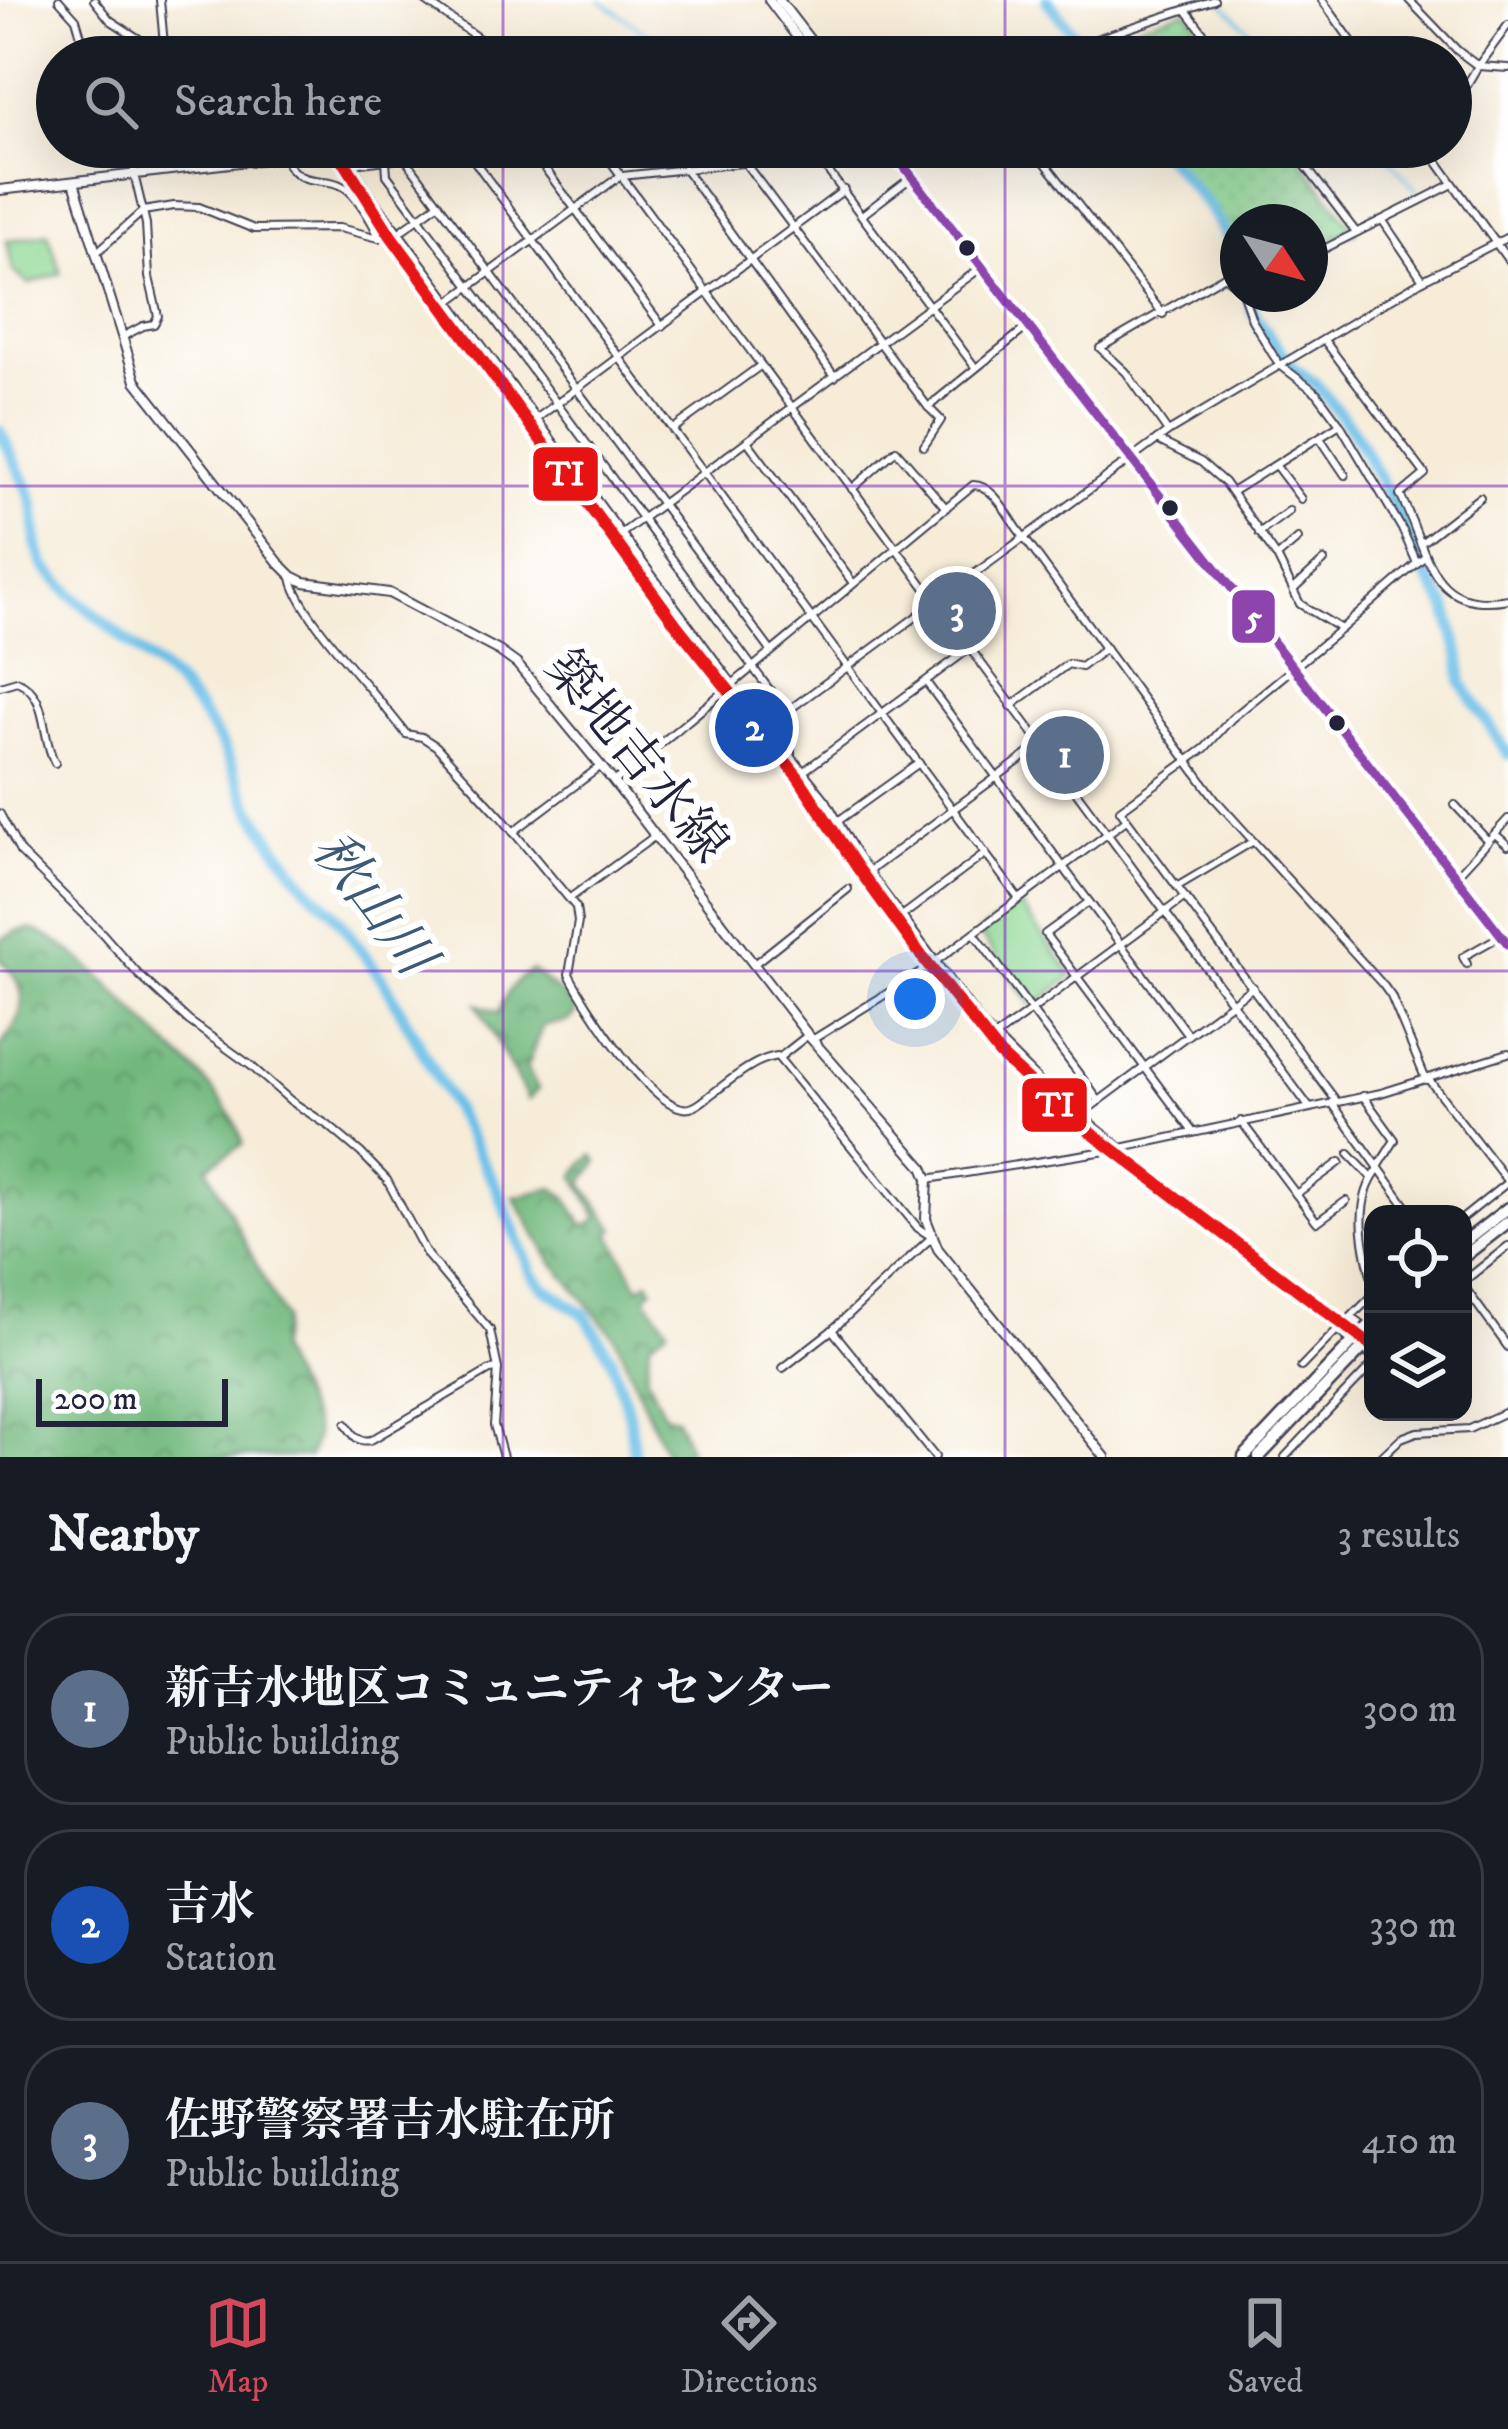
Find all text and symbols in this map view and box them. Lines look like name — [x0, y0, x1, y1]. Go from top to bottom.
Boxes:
search box — [36, 36, 1472, 168]
icon: search — [78, 69, 144, 135]
text: Search here — [174, 74, 382, 130]
north arrow — [1220, 204, 1328, 312]
unlabelled marker — [956, 237, 978, 259]
line badge: TI — [531, 445, 600, 503]
text: TI — [545, 455, 584, 496]
unlabelled marker — [1159, 497, 1181, 519]
pin: 3 — [918, 566, 996, 656]
line badge: 5 — [1230, 588, 1277, 645]
text: 5 — [1245, 598, 1263, 639]
street label: 築地吉水線 — [531, 638, 741, 876]
pin: 2 — [715, 683, 793, 773]
pin: 1 — [1026, 710, 1104, 800]
unlabelled marker — [1326, 712, 1348, 734]
water label: 秋山川 — [296, 819, 451, 993]
your location — [885, 969, 945, 1029]
line badge: TI — [1020, 1076, 1089, 1134]
text: TI — [1035, 1086, 1074, 1127]
map controls — [1364, 1205, 1472, 1421]
button: locate — [1364, 1205, 1472, 1313]
button: layers — [1364, 1313, 1472, 1421]
scale bar — [36, 1373, 228, 1426]
text: 200 m — [54, 1379, 138, 1420]
text: Nearby — [48, 1503, 199, 1567]
text: 3 results — [1337, 1511, 1460, 1560]
text: 新吉水地区コミュニティセンター — [165, 1662, 834, 1718]
text: 1 — [83, 1685, 97, 1734]
text: 300 m — [1363, 1685, 1457, 1734]
text: Public building — [165, 1718, 399, 1767]
text: 吉水 — [165, 1878, 255, 1934]
text: 2 — [80, 1901, 100, 1950]
text: 330 m — [1369, 1901, 1457, 1950]
text: Station — [165, 1934, 276, 1983]
text: 佐野警察署吉水駐在所 — [165, 2094, 615, 2150]
text: 3 — [83, 2117, 97, 2166]
text: 410 m — [1362, 2117, 1457, 2166]
text: Public building — [165, 2150, 399, 2199]
tab: Map — [205, 2290, 271, 2403]
tab: Directions — [681, 2290, 817, 2403]
tab: Saved — [1227, 2290, 1303, 2403]

